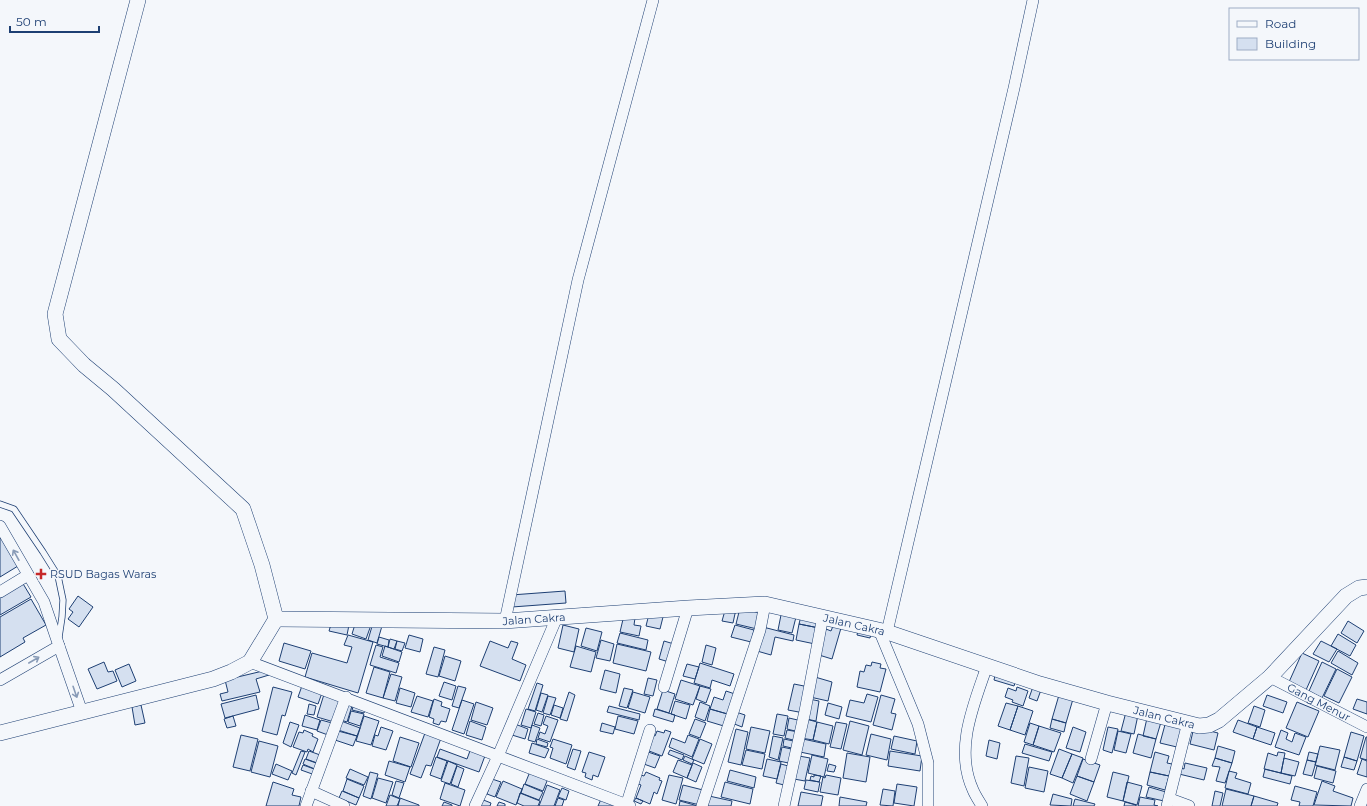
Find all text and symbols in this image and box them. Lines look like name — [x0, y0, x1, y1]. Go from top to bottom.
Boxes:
scale bar — [10, 8, 99, 34]
legend — [1229, 8, 1359, 60]
text: 50 m — [16, 14, 47, 29]
text: Road — [1265, 16, 1296, 31]
text: Building — [1265, 36, 1316, 51]
one-way arrow — [12, 549, 20, 561]
place label: RSUD Bagas Waras — [50, 567, 157, 581]
marker: RSUD Bagas Waras — [35, 568, 47, 580]
street label: Jalan Cakra — [501, 610, 566, 628]
street label: Jalan Cakra — [821, 610, 886, 638]
one-way arrow — [28, 656, 40, 664]
street label: Gang Menur — [1285, 680, 1353, 724]
one-way arrow — [71, 686, 79, 698]
street label: Jalan Cakra — [1131, 703, 1197, 732]

